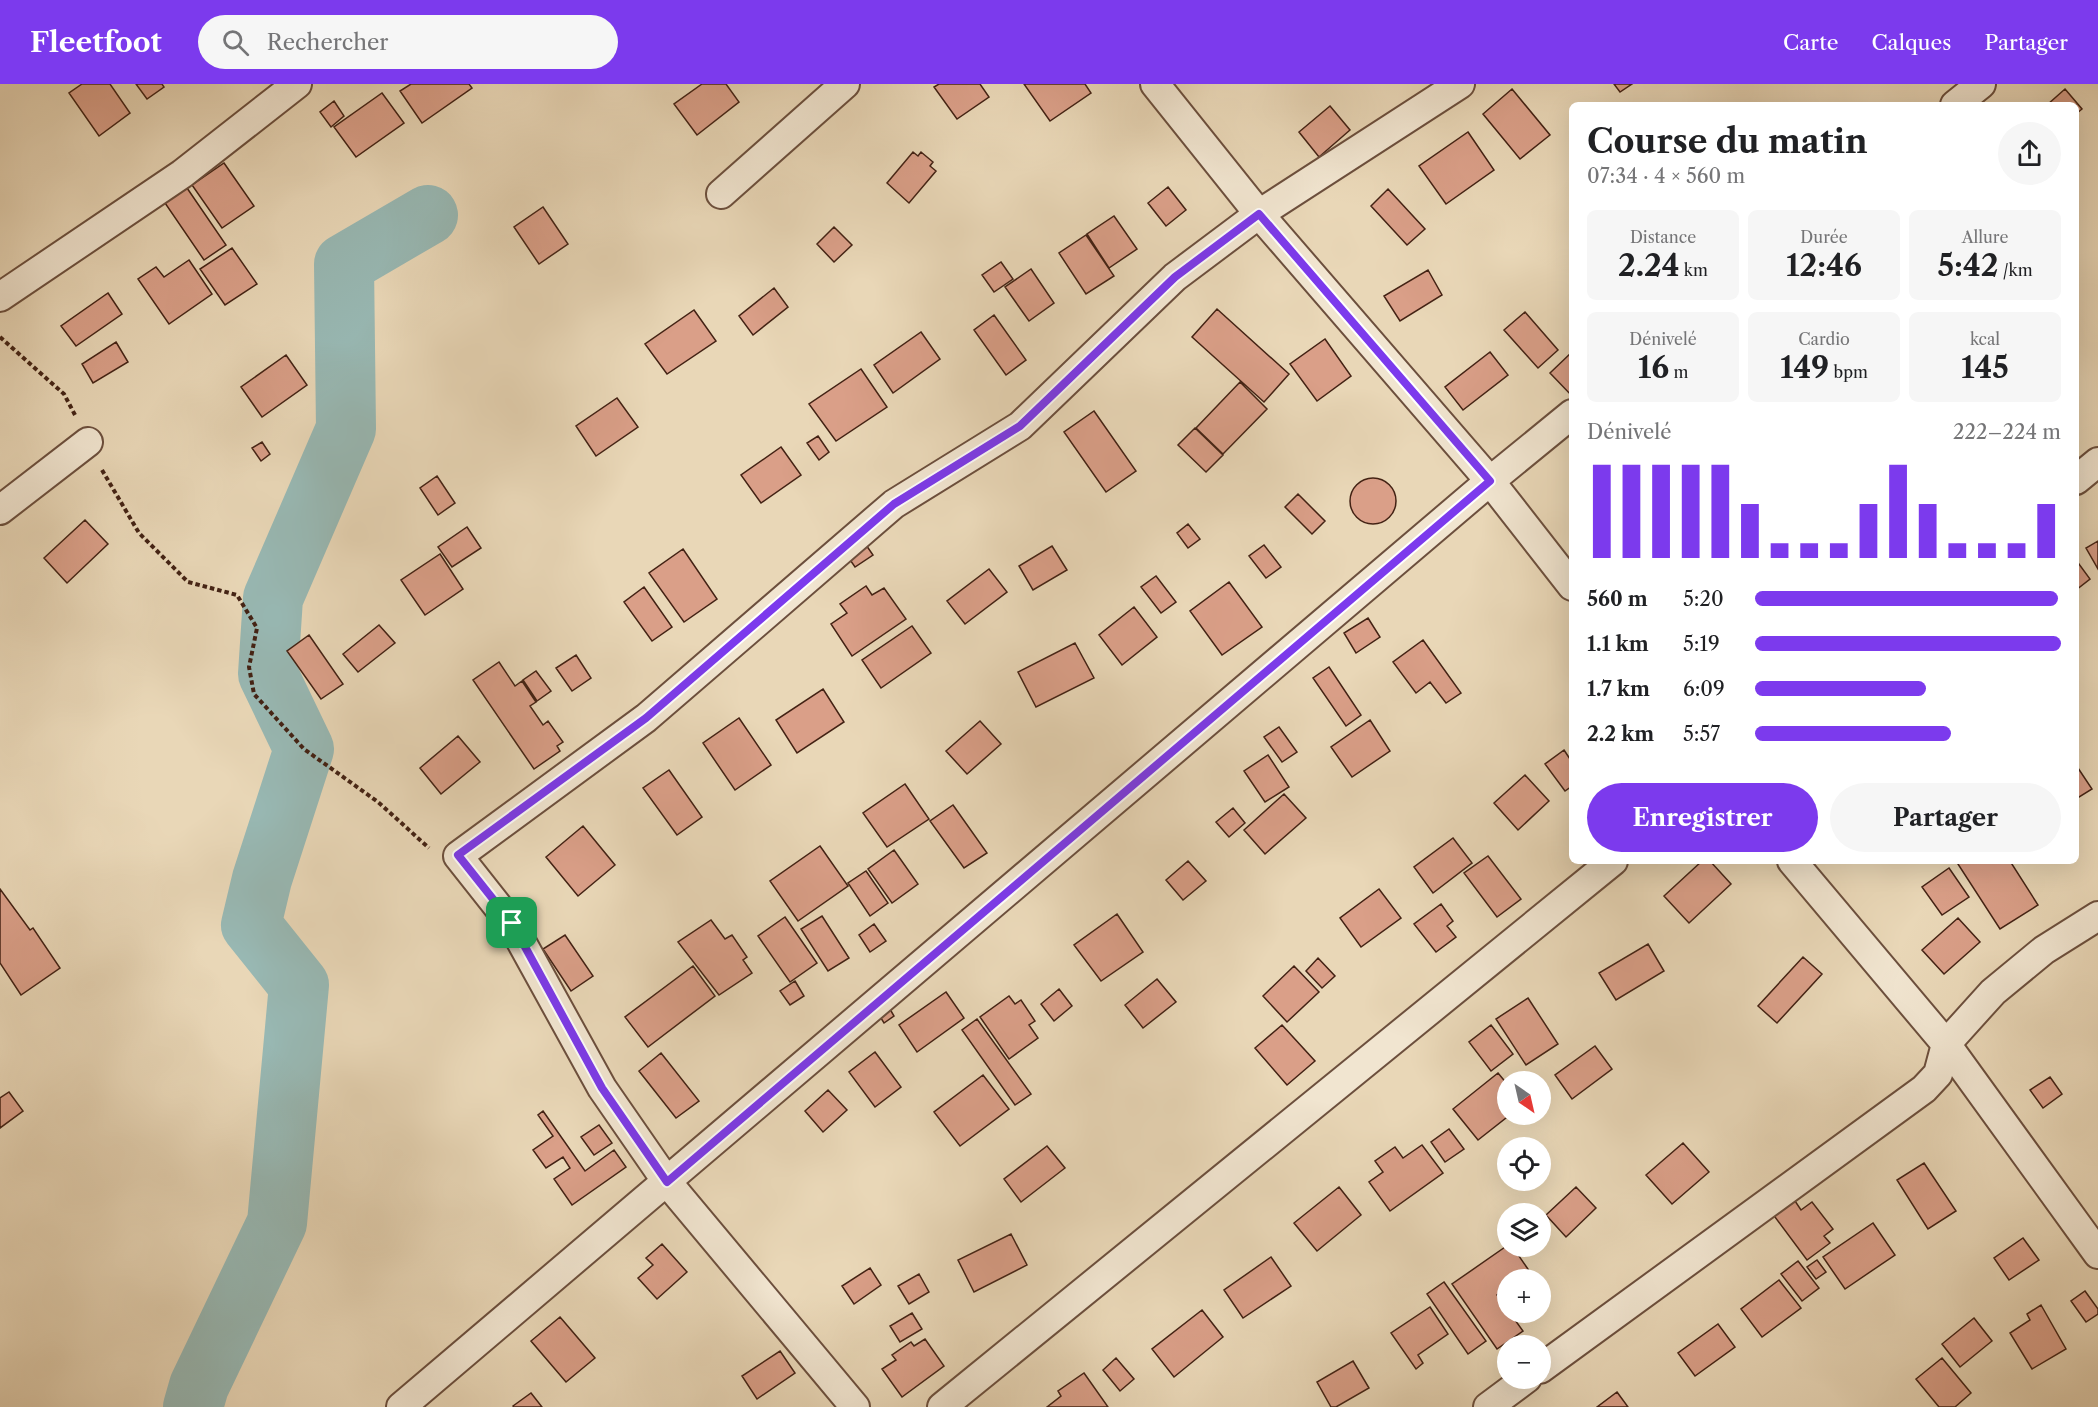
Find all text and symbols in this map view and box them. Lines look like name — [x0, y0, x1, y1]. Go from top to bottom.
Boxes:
search box — [198, 15, 618, 69]
text: Fleetfoot — [30, 25, 162, 59]
icon: search — [219, 26, 252, 59]
text: Rechercher — [267, 29, 389, 56]
text: Carte — [1783, 30, 1838, 55]
text: Calques — [1871, 30, 1951, 55]
text: Partager — [1984, 30, 2068, 55]
text: Course du matin — [1587, 121, 1868, 162]
button: share — [1998, 122, 2061, 185]
text: 07:34 · 4 × 560 m — [1587, 164, 1745, 188]
text: Distance — [1630, 227, 1696, 247]
text: Durée — [1800, 227, 1848, 247]
text: Allure — [1962, 227, 2008, 247]
text: 2.24 — [1618, 247, 1680, 284]
text: 12:46 — [1786, 247, 1862, 284]
text: 5:42 — [1937, 247, 1998, 284]
text: km — [1680, 260, 1708, 280]
text: /km — [1998, 260, 2033, 280]
text: Dénivelé — [1629, 329, 1697, 349]
text: Cardio — [1798, 329, 1850, 349]
text: kcal — [1970, 329, 2000, 349]
text: 16 — [1638, 349, 1669, 386]
text: 149 — [1780, 349, 1829, 386]
text: 145 — [1961, 349, 2009, 386]
text: m — [1669, 362, 1688, 382]
text: bpm — [1829, 362, 1868, 382]
text: Dénivelé — [1587, 420, 1671, 444]
text: 222–224 m — [1953, 420, 2061, 444]
text: 560 m — [1587, 587, 1648, 611]
text: 5:20 — [1683, 587, 1724, 611]
text: 1.1 km — [1587, 632, 1649, 656]
text: 5:19 — [1683, 632, 1720, 656]
text: 1.7 km — [1587, 677, 1650, 701]
text: 6:09 — [1683, 677, 1725, 701]
text: 2.2 km — [1587, 722, 1654, 746]
text: 5:57 — [1683, 722, 1720, 746]
button: Enregistrer — [1587, 783, 1818, 852]
button: Partager — [1830, 783, 2061, 852]
pin — [486, 897, 537, 948]
icon: arrive — [495, 906, 528, 939]
north arrow — [1497, 1071, 1551, 1125]
map controls — [1497, 1071, 1551, 1389]
button: locate — [1497, 1137, 1551, 1191]
button: layers — [1497, 1203, 1551, 1257]
button: + — [1497, 1269, 1551, 1323]
button: − — [1497, 1335, 1551, 1389]

